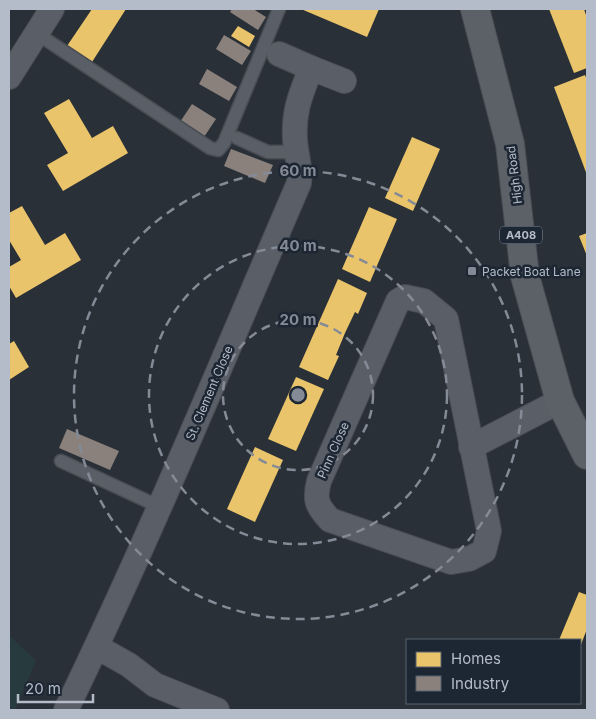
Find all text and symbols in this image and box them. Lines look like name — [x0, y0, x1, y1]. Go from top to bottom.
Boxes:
street label: High Road — [503, 145, 525, 205]
text: 60 m — [279, 161, 317, 180]
road number: A408 — [500, 226, 542, 244]
text: 40 m — [279, 236, 317, 255]
place label: Packet Boat Lane — [482, 264, 581, 279]
marker: Packet Boat Lane — [466, 265, 478, 277]
text: 20 m — [280, 310, 316, 329]
street label: St. Clement Close — [182, 343, 236, 443]
centre of rings — [289, 386, 307, 404]
street label: Pinn Close — [314, 419, 352, 481]
legend — [406, 639, 581, 704]
text: Homes — [451, 649, 501, 668]
scale bar — [18, 672, 92, 704]
text: Industry — [451, 674, 510, 693]
text: 20 m — [25, 679, 61, 698]

